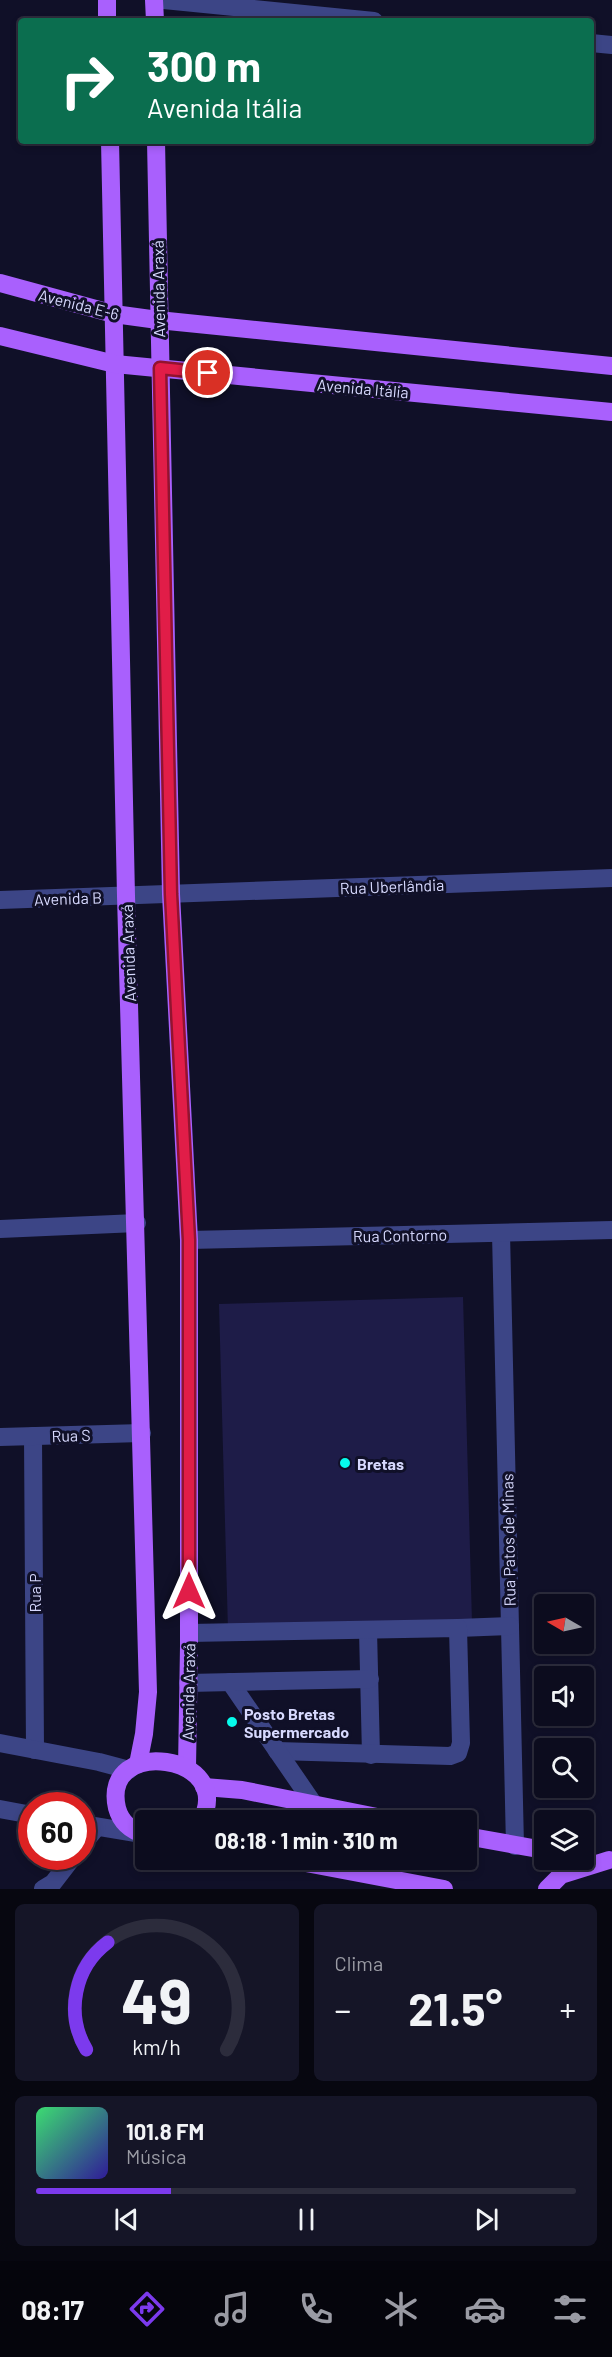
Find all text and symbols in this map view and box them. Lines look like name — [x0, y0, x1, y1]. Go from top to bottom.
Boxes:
text: 300 m — [147, 40, 261, 90]
icon: right — [48, 42, 126, 120]
text: Avenida Itália — [147, 91, 302, 123]
street label: Avenida Araxá — [148, 240, 168, 338]
street label: Avenida E-6 — [37, 285, 121, 323]
pin — [182, 347, 233, 398]
icon: arrive — [191, 356, 224, 389]
street label: Avenida Itália — [316, 375, 410, 401]
street label: Rua Uberlândia — [339, 875, 445, 897]
street label: Avenida B — [34, 887, 102, 909]
street label: Avenida Araxá — [117, 904, 139, 1002]
street label: Rua Contorno — [353, 1225, 447, 1245]
street label: Rua S — [51, 1425, 91, 1445]
place label: Bretas — [357, 1454, 404, 1473]
marker: Bretas — [338, 1456, 352, 1470]
street label: Rua Patos de Minas — [497, 1473, 519, 1607]
position arrow — [157, 1559, 221, 1623]
street label: Rua P — [25, 1573, 44, 1613]
north arrow — [534, 1594, 594, 1654]
map controls — [534, 1594, 594, 1870]
street label: Avenida Araxá — [178, 1643, 198, 1741]
button: sound — [534, 1666, 594, 1726]
place label: Posto Bretas Supermercado — [244, 1704, 349, 1741]
marker: Posto Bretas Supermercado — [225, 1715, 239, 1729]
button: search — [534, 1738, 594, 1798]
speed limit sign: 60 — [18, 1792, 96, 1870]
button: layers — [534, 1810, 594, 1870]
text: 08:18 · 1 min · 310 m — [214, 1827, 398, 1853]
text: Clima — [335, 1951, 383, 1975]
text: 49 — [121, 1962, 192, 2036]
text: 21.5° — [408, 1981, 502, 2035]
text: − — [335, 1989, 351, 2029]
text: + — [560, 1989, 576, 2029]
text: km/h — [132, 2034, 181, 2059]
text: 101.8 FM — [126, 2118, 204, 2144]
text: Música — [126, 2144, 186, 2168]
icon: previous — [110, 2203, 143, 2236]
icon: pause — [290, 2203, 323, 2236]
icon: next — [470, 2203, 503, 2236]
icon: directions — [126, 2288, 168, 2330]
icon: music — [211, 2288, 253, 2330]
icon: phone — [295, 2288, 337, 2330]
icon: climate — [380, 2288, 422, 2330]
icon: car — [464, 2288, 506, 2330]
icon: filters — [549, 2288, 591, 2330]
text: 08:17 — [21, 2293, 84, 2325]

